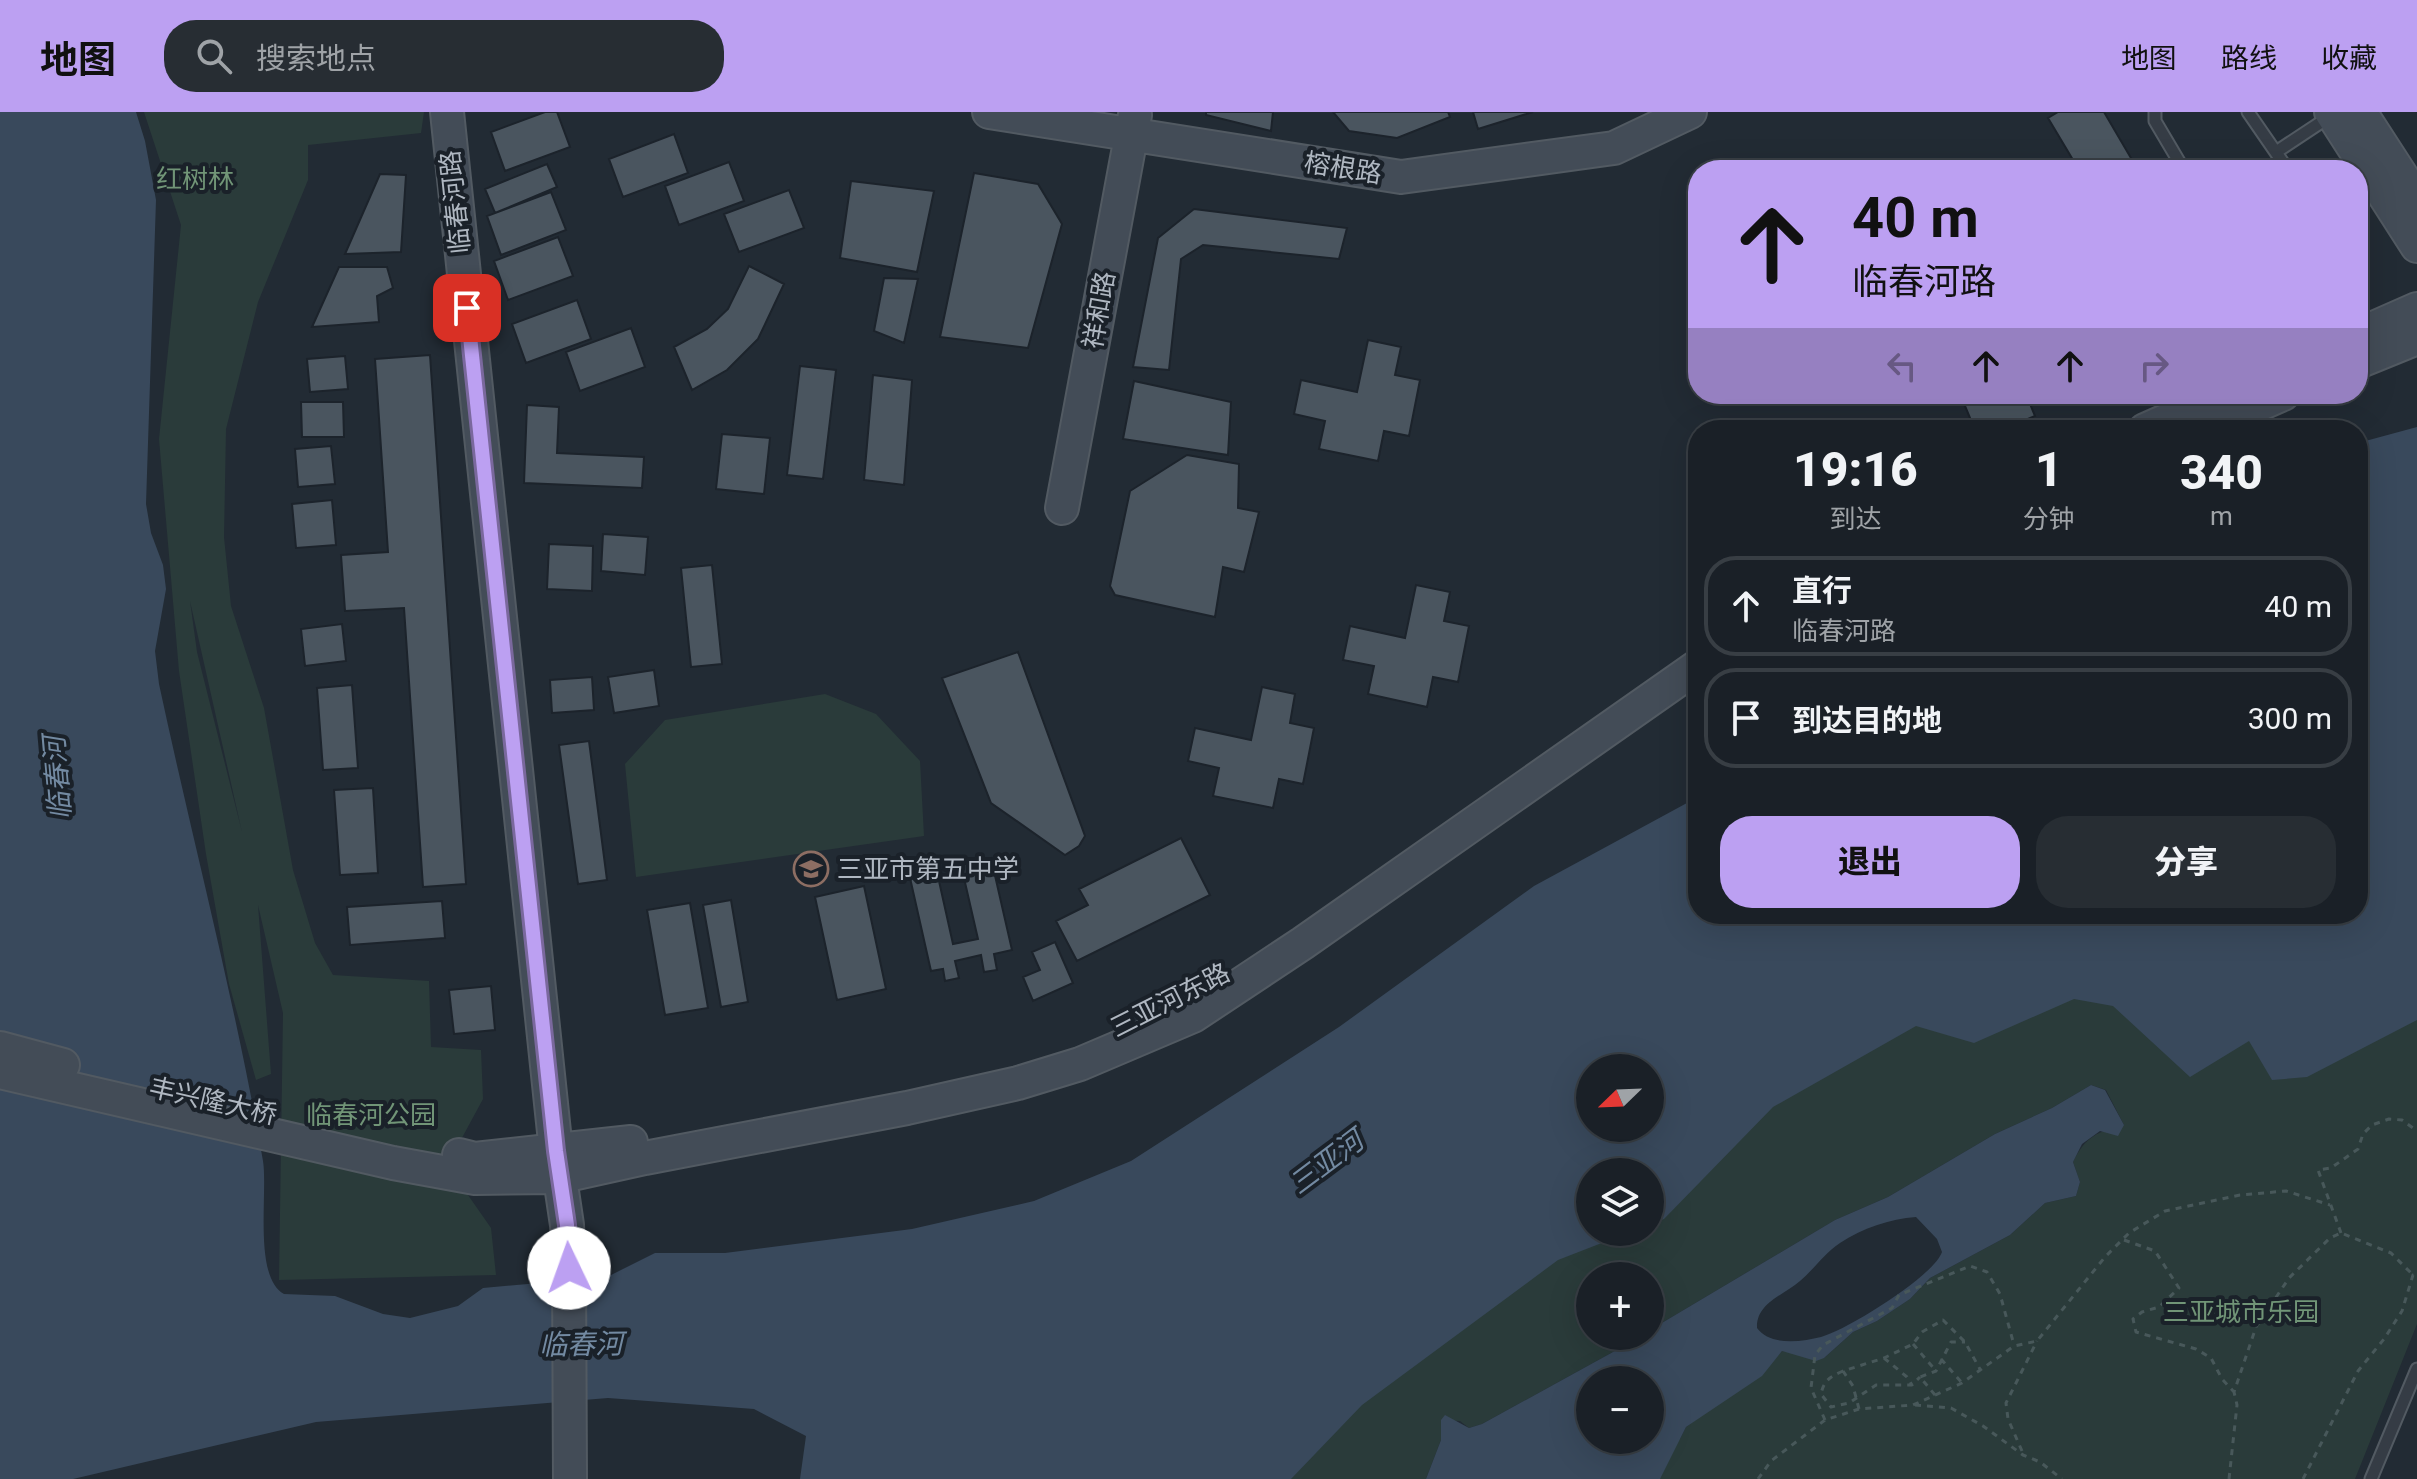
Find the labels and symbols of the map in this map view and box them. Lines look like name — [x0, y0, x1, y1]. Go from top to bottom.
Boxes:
street label: 榕根路 — [1302, 147, 1384, 189]
street label: 临春河路 — [435, 149, 475, 255]
park label: 红树林 — [156, 164, 234, 194]
street label: 祥和路 — [1077, 269, 1121, 351]
pin — [433, 274, 501, 342]
water label: 临春河 — [37, 730, 78, 821]
school or university icon: 三亚市第五中学 — [792, 850, 830, 888]
place label: 三亚市第五中学 — [837, 854, 1019, 884]
street label: 三亚河东路 — [1105, 957, 1235, 1043]
north arrow — [1576, 1054, 1664, 1142]
street label: 丰兴隆大桥 — [146, 1072, 280, 1130]
park label: 临春河公园 — [306, 1100, 436, 1130]
water label: 三亚河 — [1283, 1121, 1374, 1201]
position arrow — [527, 1226, 611, 1310]
park label: 三亚城市乐园 — [2163, 1297, 2319, 1327]
water label: 临春河 — [539, 1327, 628, 1362]

